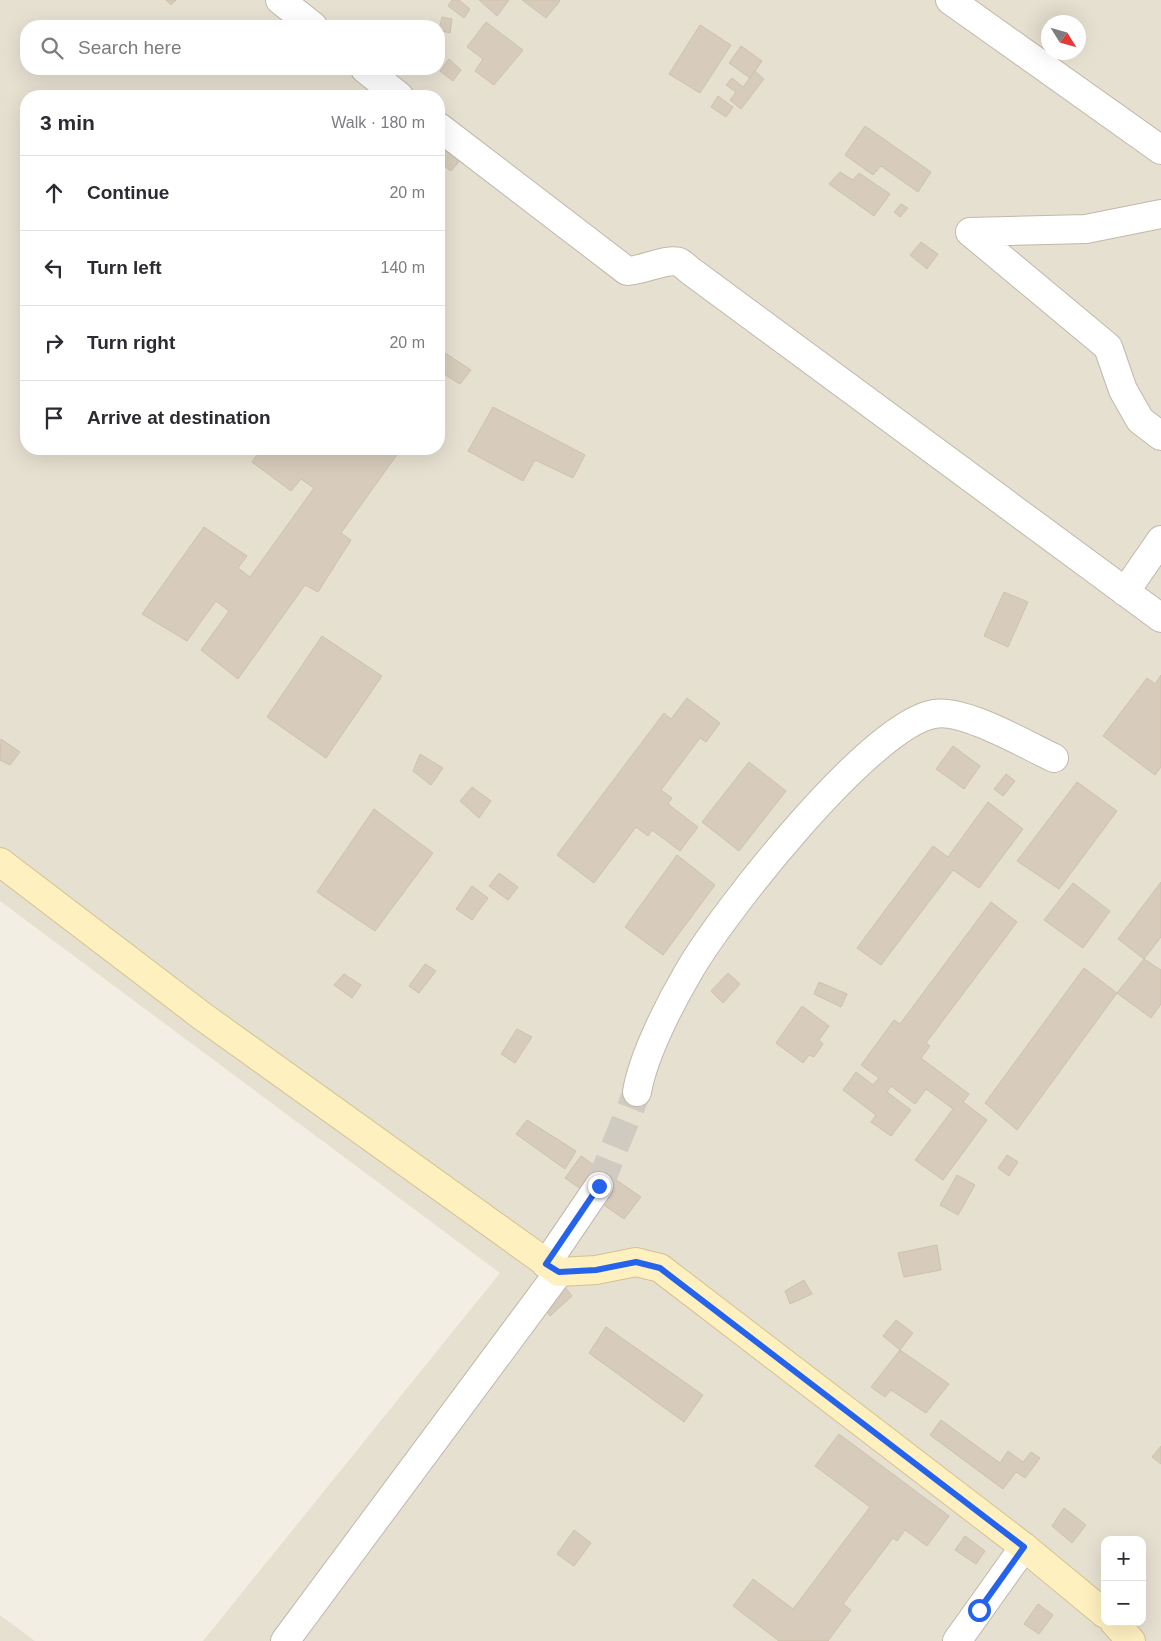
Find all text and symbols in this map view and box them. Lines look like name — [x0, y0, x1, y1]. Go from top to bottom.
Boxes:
north arrow — [1041, 15, 1086, 60]
search box — [20, 20, 445, 75]
icon: search — [38, 34, 66, 62]
text: Search here — [78, 37, 182, 58]
text: 3 min — [40, 111, 95, 134]
text: Walk · 180 m — [331, 114, 425, 131]
icon: ahead — [40, 179, 68, 207]
text: Continue — [87, 182, 169, 203]
text: 20 m — [389, 184, 425, 201]
icon: left — [40, 254, 68, 282]
text: Turn left — [87, 257, 162, 278]
text: 140 m — [381, 259, 425, 276]
icon: right — [40, 329, 68, 357]
text: Turn right — [87, 332, 175, 353]
text: 20 m — [389, 334, 425, 351]
icon: arrive — [40, 404, 68, 432]
text: Arrive at destination — [87, 407, 271, 428]
route end — [588, 1175, 611, 1198]
map controls — [1101, 1536, 1146, 1626]
button: + — [1101, 1536, 1146, 1581]
button: − — [1101, 1581, 1146, 1626]
route start — [968, 1599, 991, 1622]

